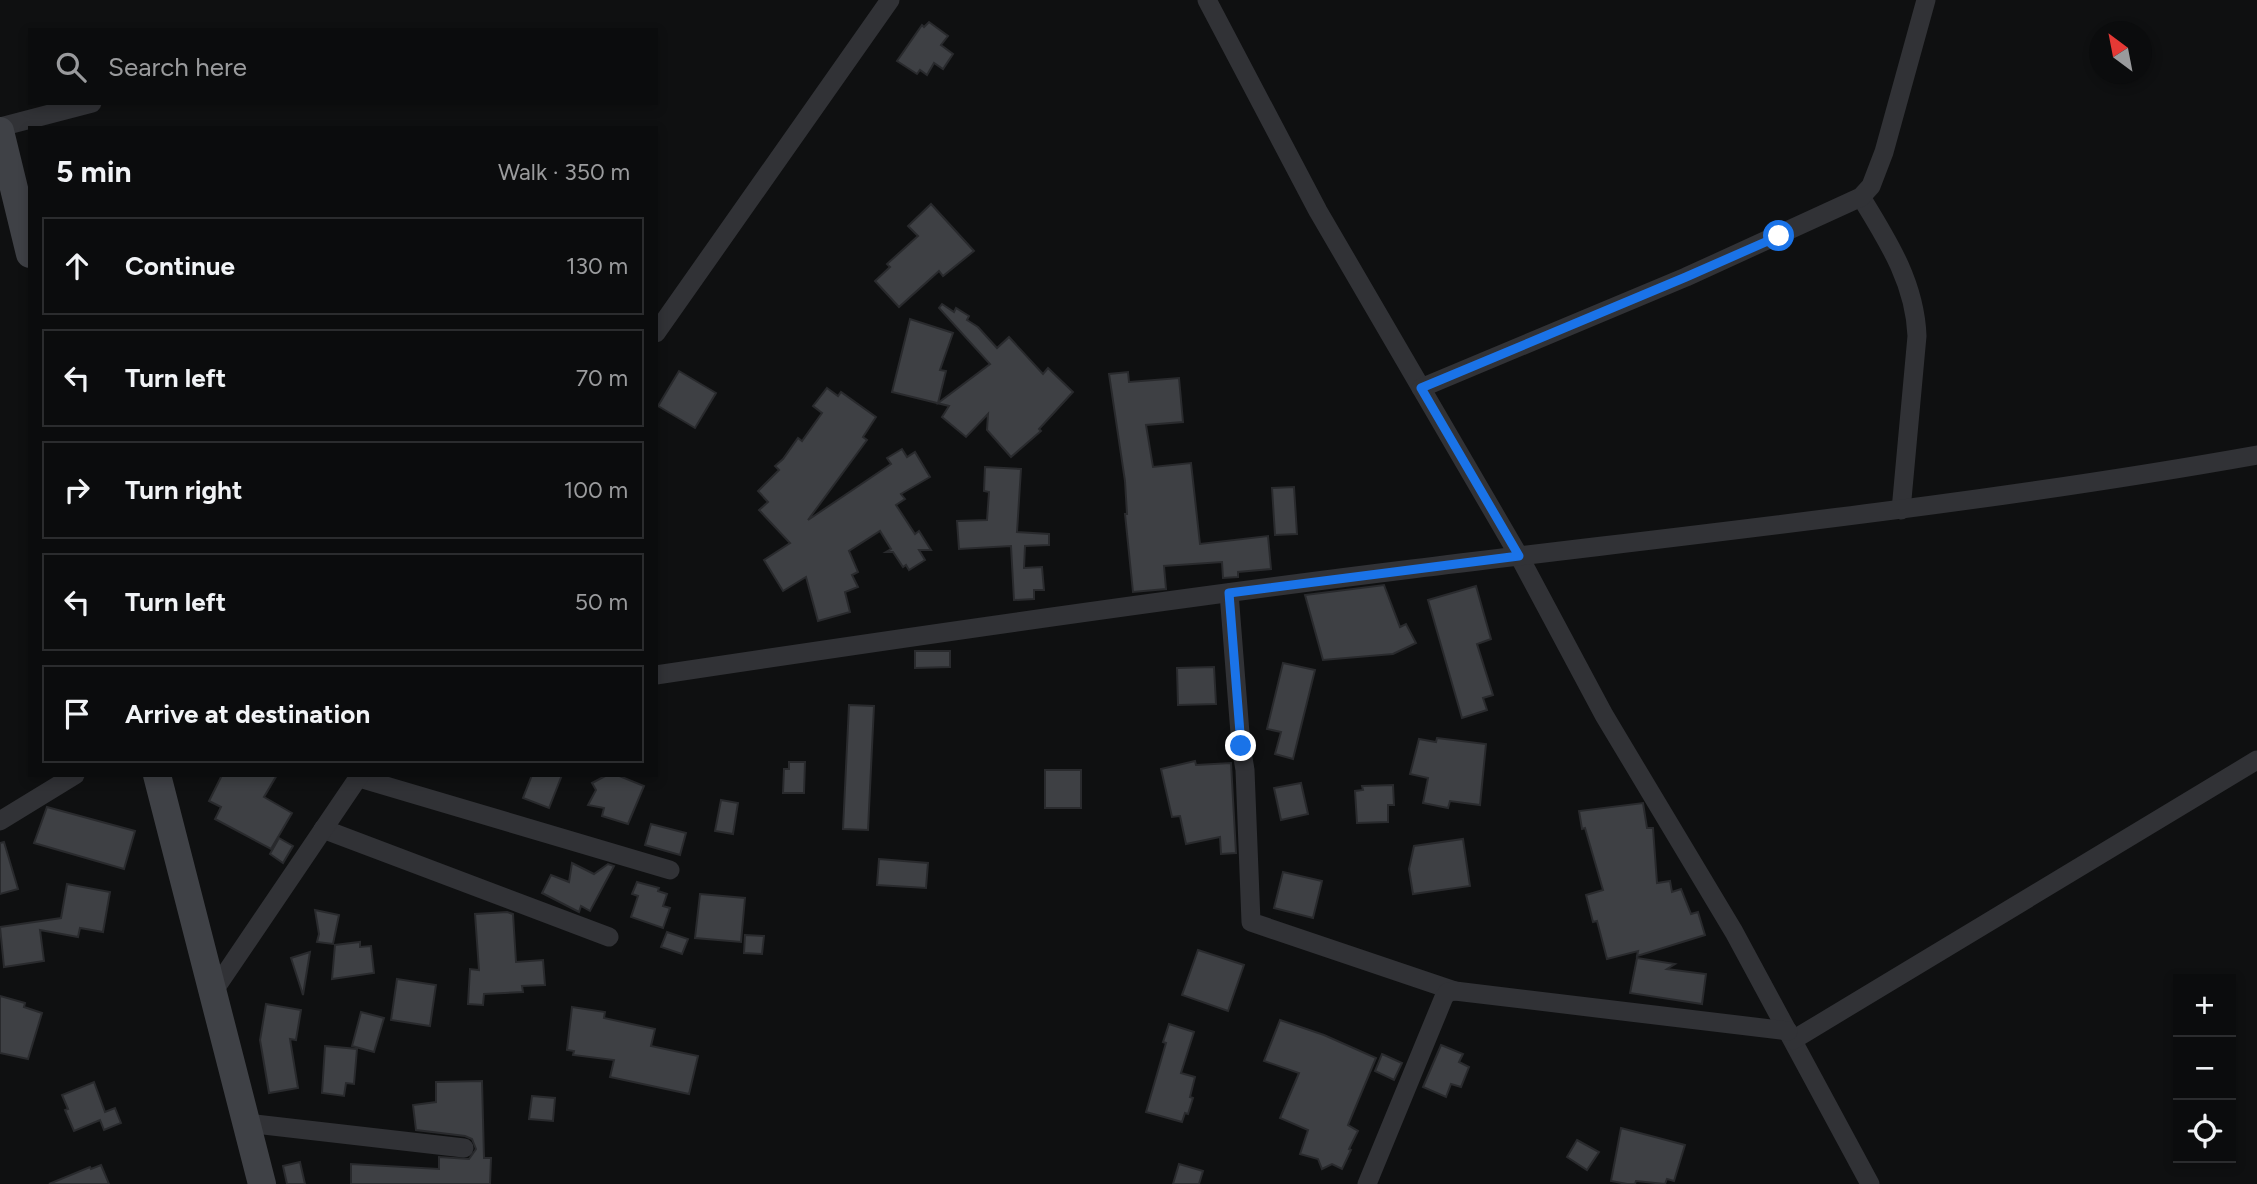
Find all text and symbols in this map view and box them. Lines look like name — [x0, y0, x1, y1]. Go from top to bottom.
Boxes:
north arrow — [2089, 21, 2152, 84]
search box — [28, 28, 658, 105]
icon: search — [52, 48, 90, 86]
text: Search here — [108, 51, 247, 83]
text: 5 min — [56, 153, 132, 190]
text: Walk · 350 m — [498, 158, 630, 186]
route start — [1763, 220, 1794, 251]
icon: ahead — [58, 247, 96, 285]
text: Continue — [125, 250, 235, 282]
text: 130 m — [566, 252, 628, 280]
icon: left — [58, 359, 96, 397]
text: Turn left — [125, 362, 226, 394]
text: 70 m — [576, 364, 628, 392]
icon: right — [58, 471, 96, 509]
text: Turn right — [125, 474, 242, 506]
text: 100 m — [564, 476, 628, 504]
icon: left — [58, 583, 96, 621]
text: Turn left — [125, 586, 226, 618]
text: 50 m — [575, 588, 628, 616]
icon: arrive — [58, 695, 96, 733]
text: Arrive at destination — [125, 698, 370, 730]
route end — [1225, 730, 1256, 761]
map controls — [2173, 974, 2236, 1163]
button: + — [2173, 974, 2236, 1037]
button: − — [2173, 1037, 2236, 1100]
button: locate — [2173, 1100, 2236, 1163]

